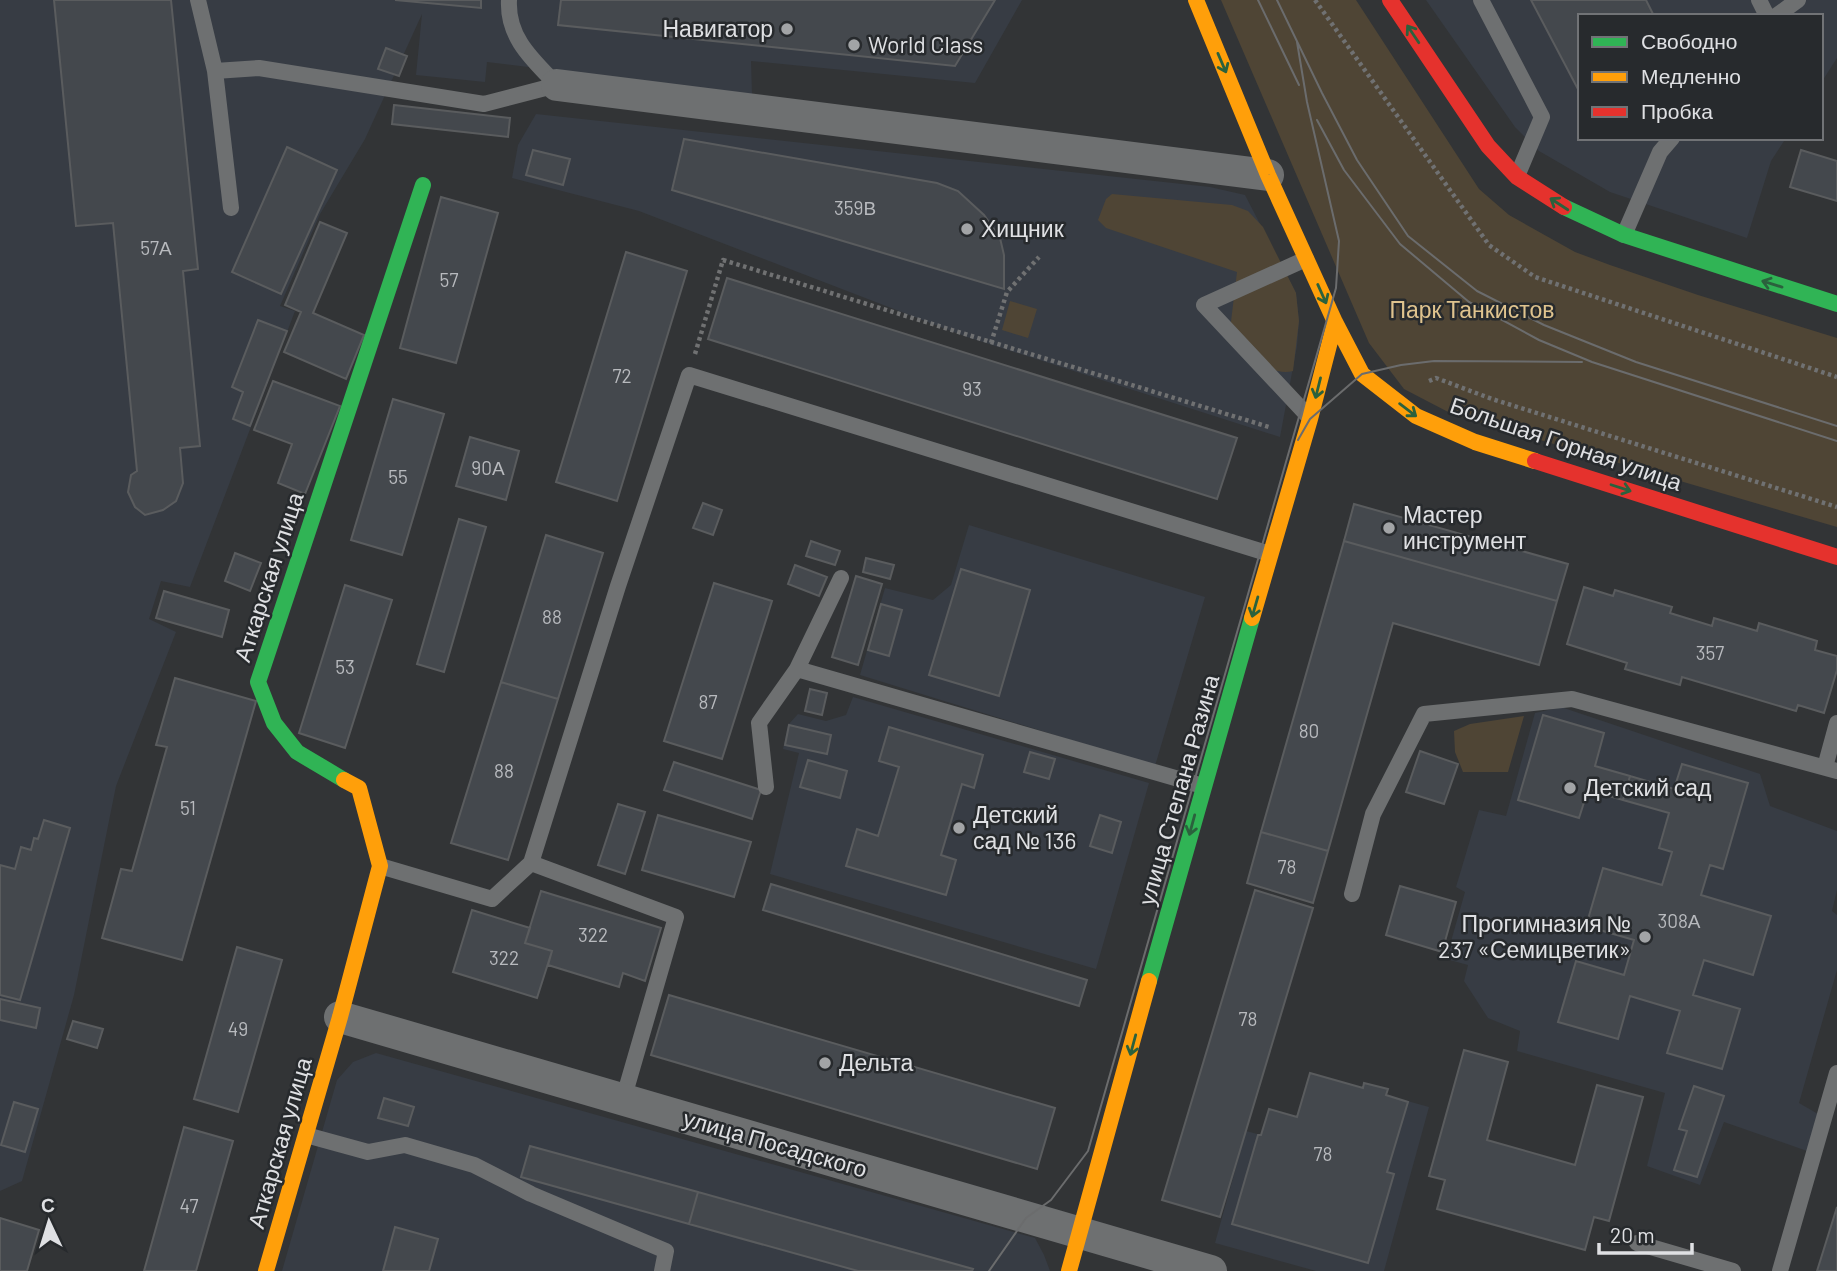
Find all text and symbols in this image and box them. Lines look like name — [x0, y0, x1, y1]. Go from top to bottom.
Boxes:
place label: Навигатор — [663, 14, 773, 42]
legend — [1578, 14, 1823, 140]
marker: Навигатор — [779, 21, 795, 37]
one-way arrow — [1406, 25, 1420, 44]
text: Свободно — [1641, 28, 1738, 53]
place label: World Class — [868, 30, 983, 58]
marker: World Class — [846, 37, 862, 53]
one-way arrow — [1216, 52, 1229, 73]
text: Медленно — [1641, 63, 1741, 88]
text: Пробка — [1641, 98, 1713, 123]
house number: 359В — [834, 196, 876, 219]
one-way arrow — [1550, 197, 1569, 211]
place label: Хищник — [981, 214, 1065, 242]
marker: Хищник — [959, 221, 975, 237]
house number: 57А — [140, 236, 172, 259]
house number: 57 — [440, 268, 458, 291]
one-way arrow — [1761, 276, 1783, 289]
one-way arrow — [1316, 283, 1329, 304]
park label: Парк Танкистов — [1390, 295, 1554, 323]
house number: 72 — [612, 364, 632, 387]
one-way arrow — [1311, 376, 1324, 399]
house number: 93 — [962, 377, 982, 400]
street label: Большая Горная улица — [1447, 390, 1686, 496]
one-way arrow — [1398, 402, 1417, 417]
house number: 90А — [471, 456, 505, 479]
house number: 55 — [388, 465, 408, 488]
one-way arrow — [1610, 482, 1632, 495]
street label: Аткарская улица — [227, 488, 309, 665]
place label: Мастер инструмент — [1403, 500, 1527, 554]
marker: Мастер инструмент — [1381, 520, 1397, 536]
one-way arrow — [1248, 595, 1261, 617]
house number: 88 — [542, 605, 562, 628]
house number: 357 — [1696, 641, 1724, 664]
house number: 53 — [335, 655, 355, 678]
street label: улица Степана Разина — [1132, 671, 1224, 908]
house number: 87 — [699, 690, 717, 713]
house number: 80 — [1299, 719, 1319, 742]
house number: 88 — [494, 759, 514, 782]
place label: Детский сад — [1584, 773, 1712, 801]
marker: Детский сад — [1562, 780, 1578, 796]
house number: 51 — [180, 796, 196, 819]
place label: Детский сад № 136 — [973, 800, 1076, 854]
one-way arrow — [1185, 814, 1198, 836]
marker: Детский сад № 136 — [951, 820, 967, 836]
house number: 78 — [1278, 855, 1296, 878]
place label: Прогимназия № 237 «Семицветик» — [1438, 909, 1631, 963]
house number: 308А — [1657, 909, 1701, 932]
house number: 322 — [578, 923, 608, 946]
marker: Прогимназия № 237 «Семицветик» — [1637, 929, 1653, 945]
house number: 322 — [489, 946, 519, 969]
house number: 78 — [1239, 1007, 1257, 1030]
house number: 49 — [228, 1017, 248, 1040]
one-way arrow — [1125, 1034, 1138, 1056]
place label: Дельта — [839, 1048, 913, 1076]
street label: Аткарская улица — [241, 1054, 317, 1231]
marker: Дельта — [817, 1055, 833, 1071]
street label: улица Посадского — [680, 1103, 871, 1183]
house number: 78 — [1314, 1142, 1332, 1165]
north arrow — [14, 1187, 84, 1257]
text: С — [40, 1193, 56, 1216]
house number: 47 — [180, 1194, 198, 1217]
scale bar — [1599, 1212, 1692, 1256]
text: 20 m — [1610, 1222, 1655, 1247]

